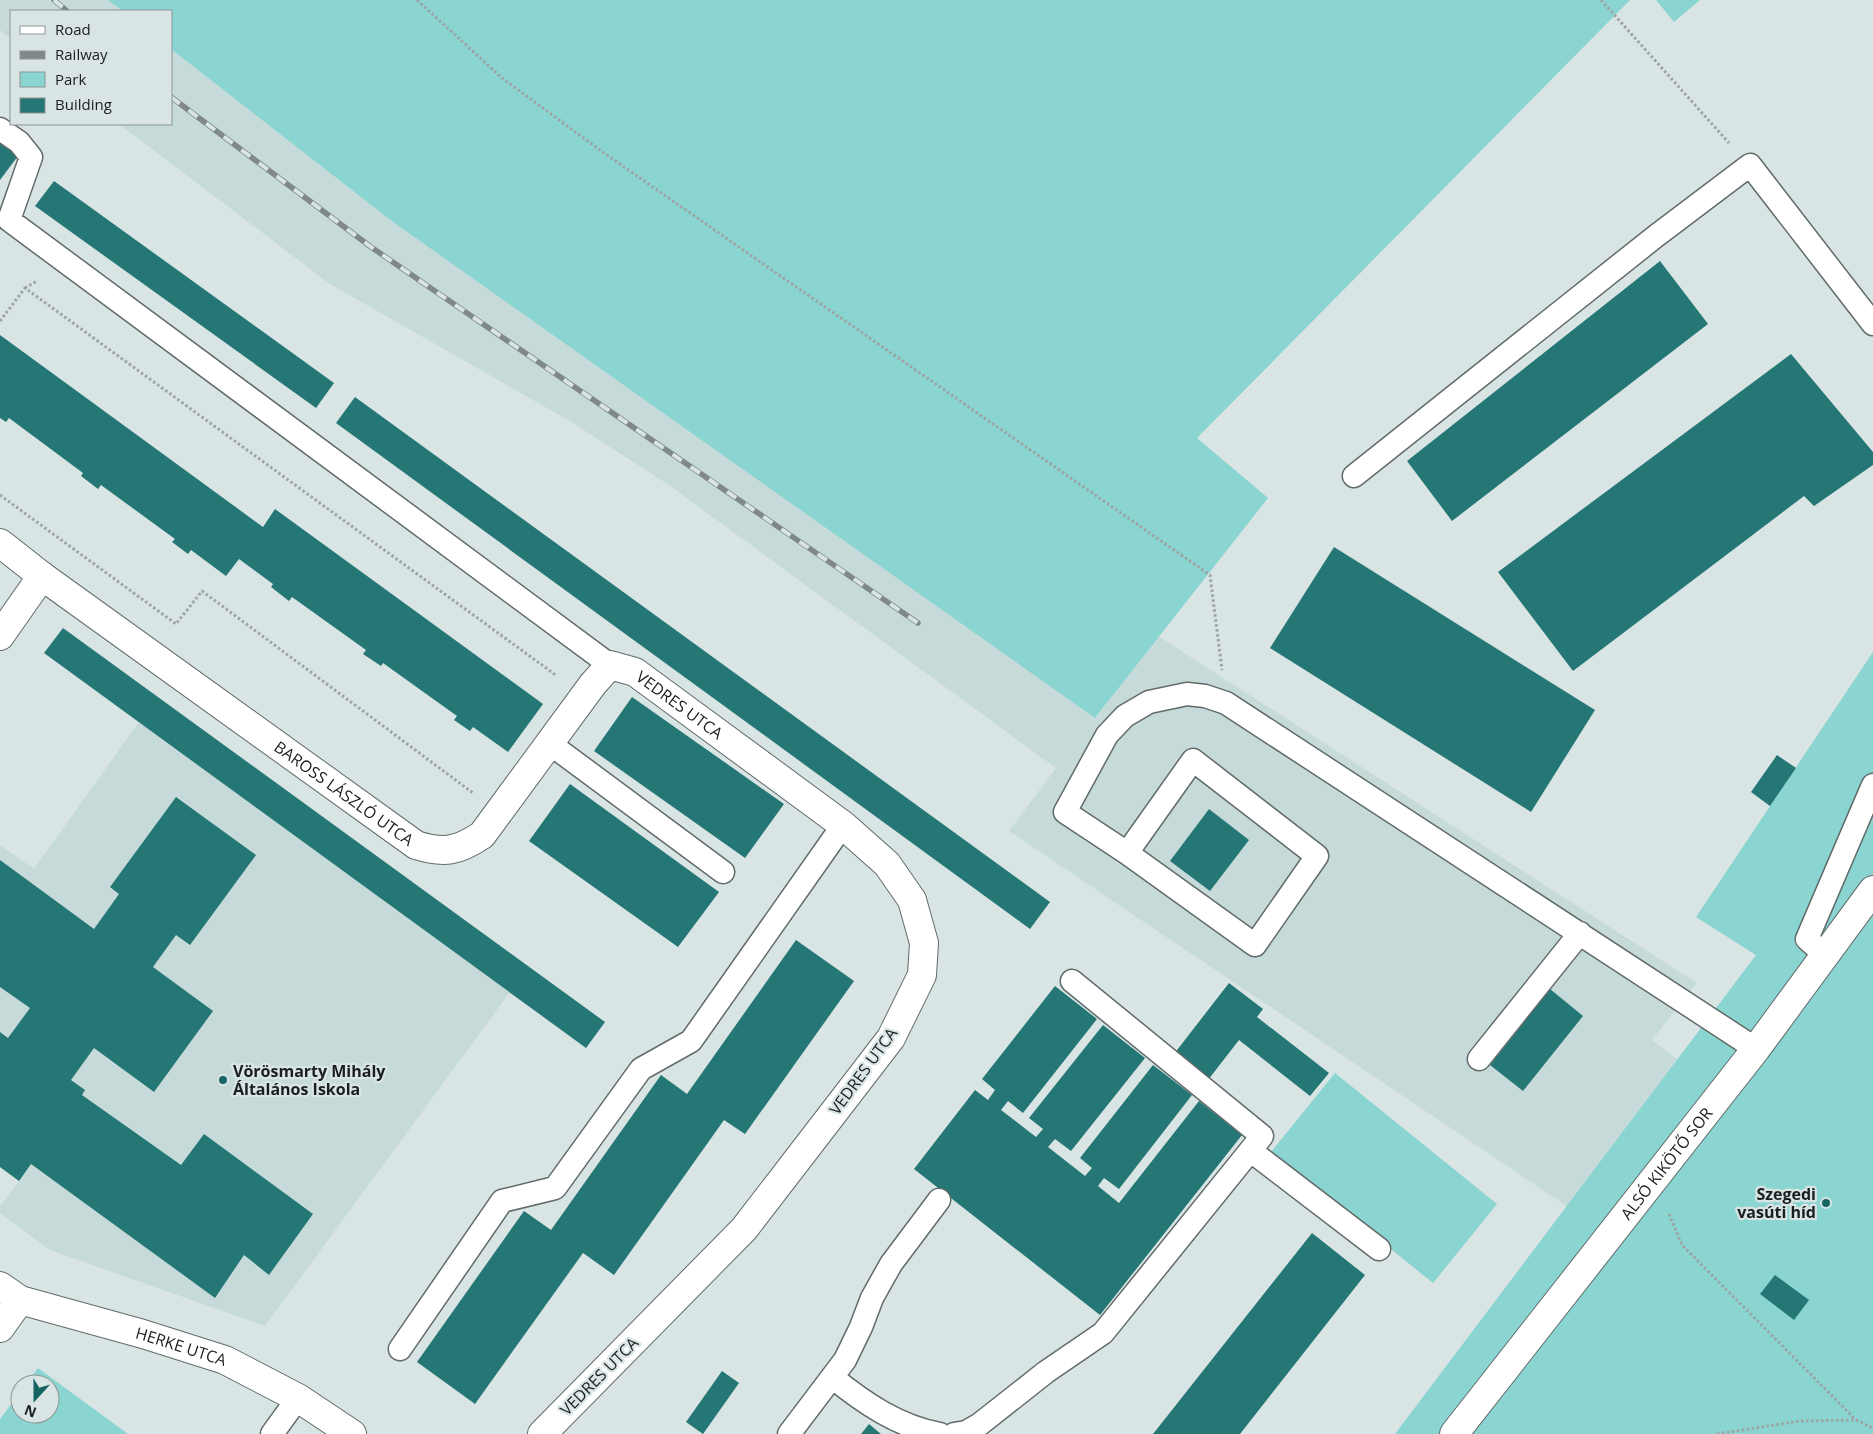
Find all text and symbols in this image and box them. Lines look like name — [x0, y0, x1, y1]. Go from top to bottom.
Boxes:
legend — [10, 10, 172, 125]
text: Road — [55, 19, 91, 39]
text: Railway — [55, 44, 108, 64]
text: Park — [55, 69, 86, 89]
text: Building — [55, 94, 112, 114]
street label: VEDRES UTCA — [632, 666, 728, 745]
street label: BAROSS LÁSZLÓ UTCA — [270, 736, 419, 851]
street label: VEDRES UTCA — [824, 1022, 903, 1119]
place label: Vörösmarty Mihály Általános Iskola — [233, 1060, 386, 1100]
marker: Vörösmarty Mihály Általános Iskola — [217, 1074, 229, 1086]
street label: ALSÓ KIKÖTŐ SOR — [1615, 1103, 1717, 1224]
place label: Szegedi vasúti híd — [1737, 1183, 1816, 1223]
marker: Szegedi vasúti híd — [1820, 1197, 1832, 1209]
street label: HERKE UTCA — [133, 1322, 230, 1371]
street label: VEDRES UTCA — [555, 1331, 644, 1420]
north arrow — [10, 1374, 60, 1424]
text: N — [21, 1401, 39, 1423]

